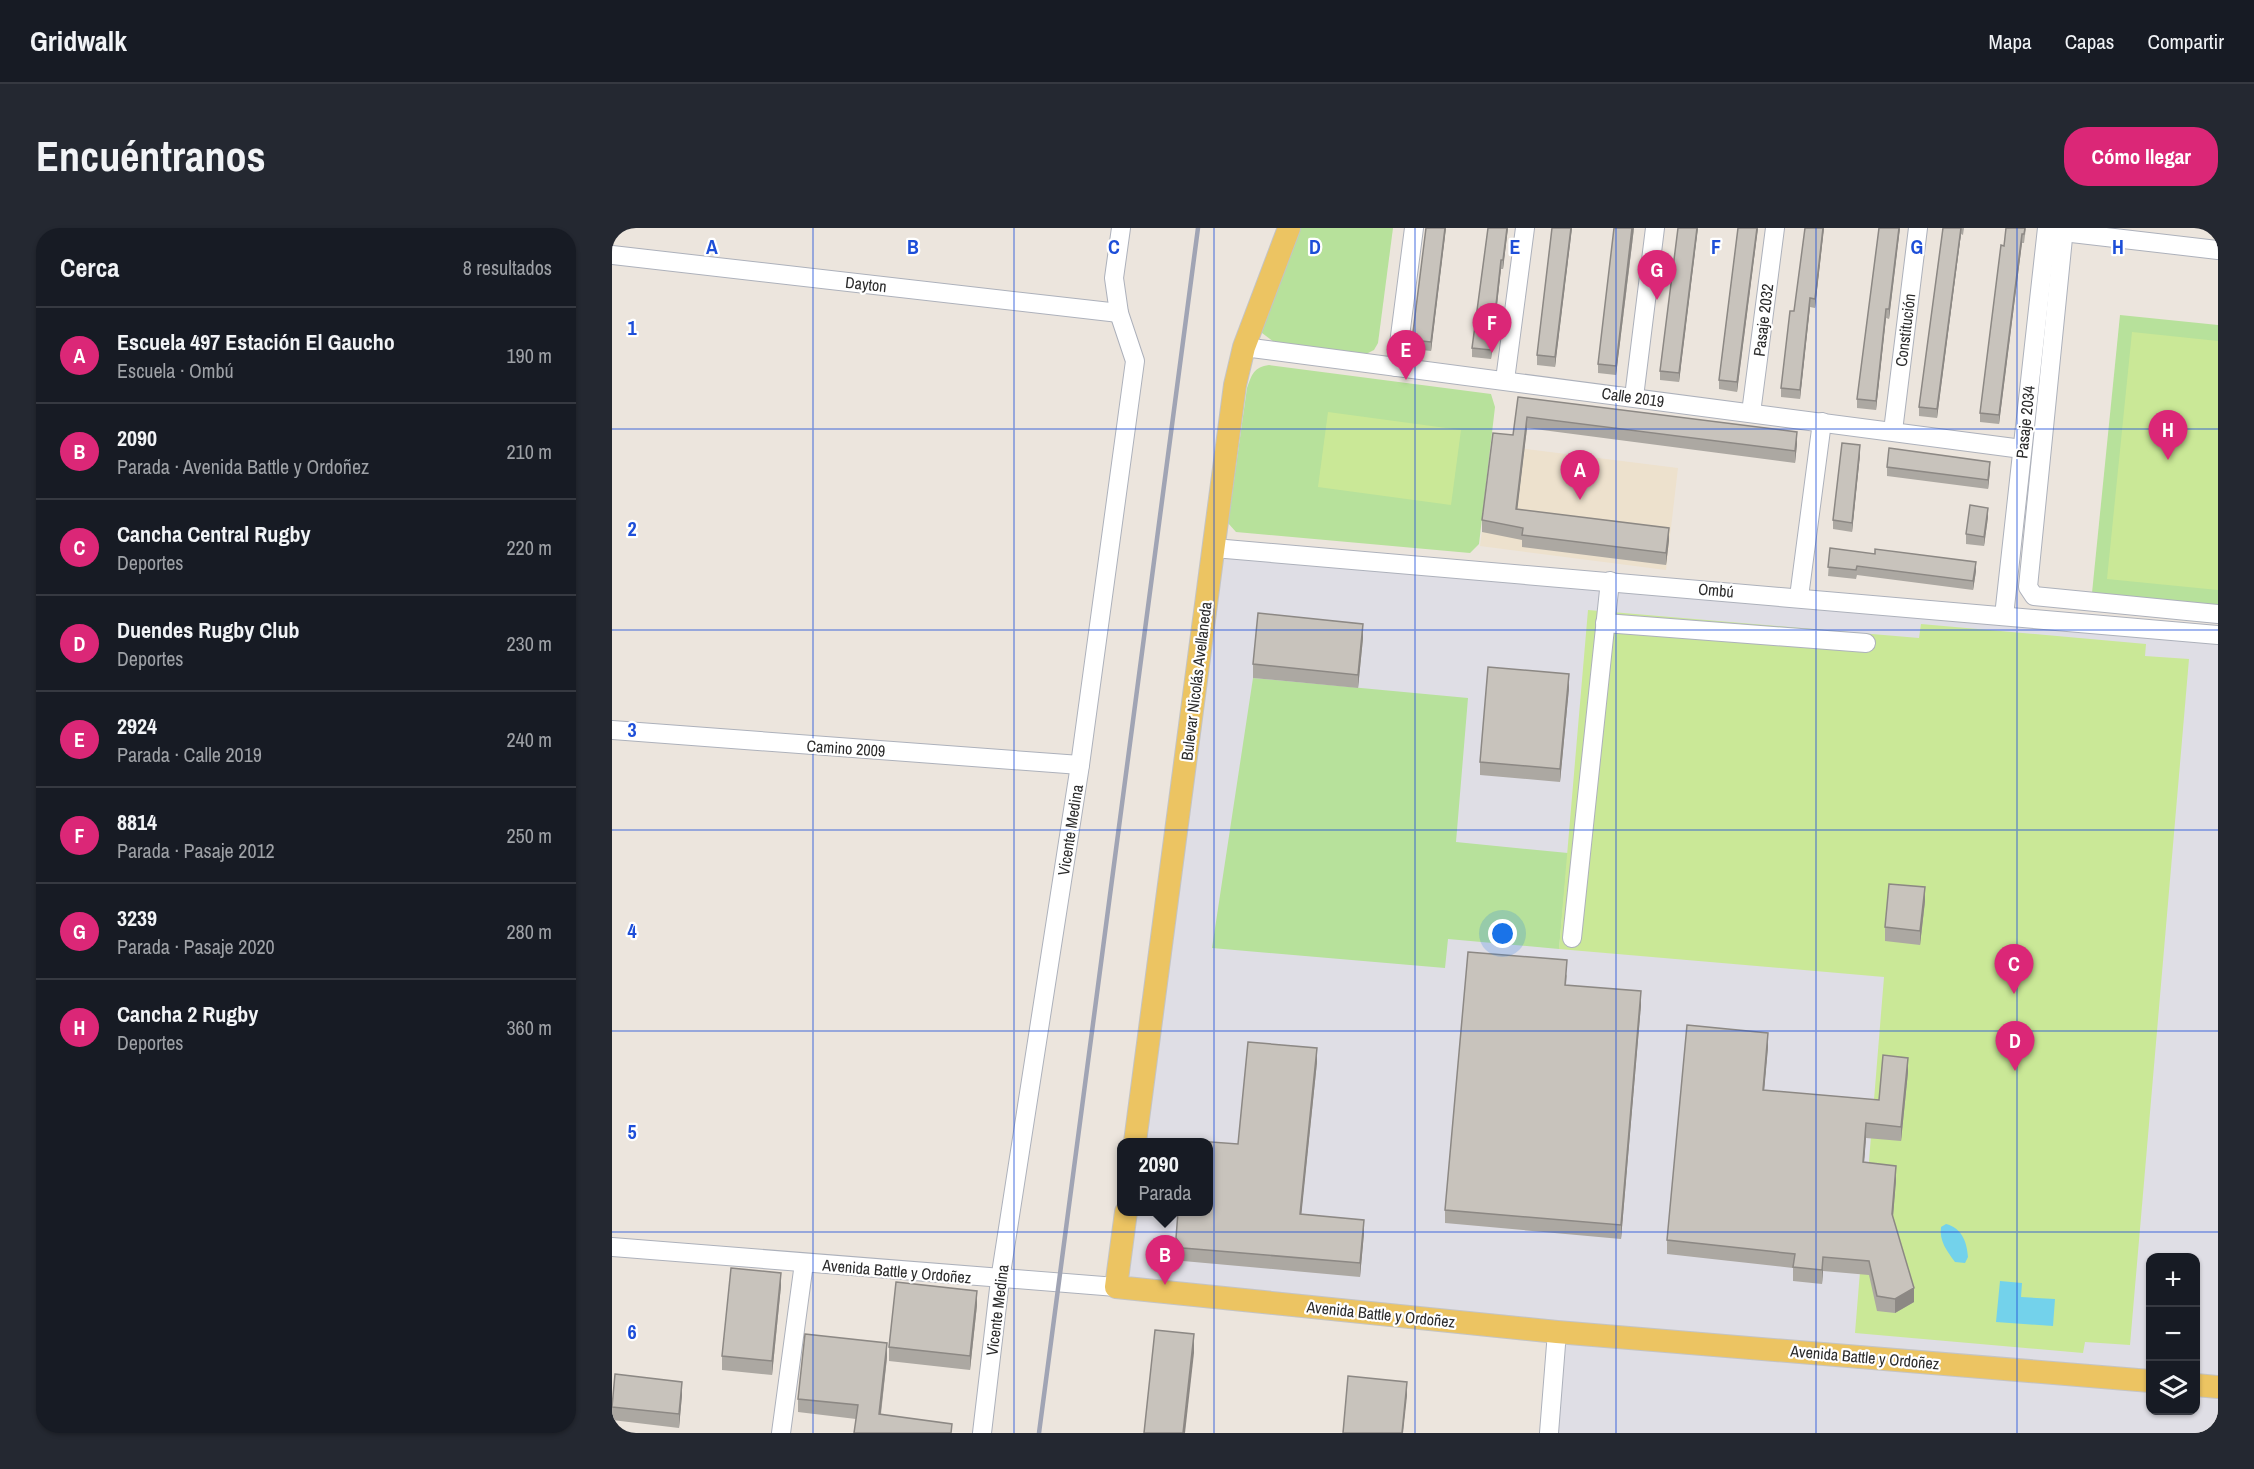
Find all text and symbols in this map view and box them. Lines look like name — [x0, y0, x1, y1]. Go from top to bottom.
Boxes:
text: Gridwalk — [30, 22, 127, 60]
text: Mapa — [1989, 27, 2032, 56]
text: Capas — [2065, 27, 2114, 56]
text: Compartir — [2147, 27, 2224, 56]
button: Cómo llegar — [2064, 127, 2218, 186]
text: Encuéntranos — [36, 128, 266, 184]
text: A — [706, 233, 718, 260]
text: B — [907, 233, 919, 260]
text: C — [1108, 233, 1120, 260]
text: D — [1309, 233, 1321, 260]
text: E — [1510, 233, 1521, 260]
text: F — [1711, 233, 1721, 260]
text: G — [1911, 233, 1923, 260]
text: H — [2112, 233, 2124, 260]
text: Cerca — [60, 250, 119, 285]
pin: G — [1638, 250, 1676, 300]
text: 8 resultados — [463, 254, 552, 281]
street label: Dayton — [844, 271, 888, 297]
street label: Pasaje 2032 — [1748, 282, 1778, 358]
street label: Constitución — [1890, 292, 1920, 368]
pin: F — [1472, 304, 1512, 353]
text: 1 — [627, 314, 637, 341]
text: Escuela 497 Estación El Gaucho — [117, 327, 395, 357]
pin: E — [1386, 330, 1426, 380]
text: A — [74, 342, 85, 369]
text: 190 m — [506, 342, 552, 369]
text: Escuela · Ombú — [117, 357, 234, 384]
street label: Calle 2019 — [1600, 382, 1666, 412]
street label: Pasaje 2034 — [2010, 385, 2040, 459]
pin: H — [2148, 410, 2188, 460]
text: 2090 — [117, 423, 157, 453]
text: B — [74, 438, 85, 465]
text: 210 m — [506, 438, 552, 465]
pin: A — [1560, 450, 1600, 500]
text: Parada · Avenida Battle y Ordoñez — [117, 453, 369, 480]
text: 2 — [627, 515, 637, 542]
text: Cancha Central Rugby — [117, 519, 310, 549]
text: C — [74, 534, 85, 561]
text: 220 m — [506, 534, 552, 561]
text: Deportes — [117, 549, 184, 576]
street label: Ombú — [1697, 577, 1735, 603]
street label: Bulevar Nicolás Avellaneda — [1175, 600, 1217, 761]
text: Duendes Rugby Club — [117, 615, 299, 645]
text: D — [74, 630, 85, 657]
text: 230 m — [506, 630, 552, 657]
text: Deportes — [117, 645, 184, 672]
text: 2924 — [117, 711, 157, 741]
text: 3 — [627, 716, 637, 743]
text: E — [74, 726, 85, 753]
text: 240 m — [506, 726, 552, 753]
street label: Camino 2009 — [806, 734, 886, 762]
text: Parada · Calle 2019 — [117, 741, 262, 768]
street label: Vicente Medina — [1052, 782, 1088, 877]
text: 8814 — [117, 807, 157, 837]
text: F — [74, 822, 85, 849]
text: 250 m — [506, 822, 552, 849]
text: Parada · Pasaje 2012 — [117, 837, 275, 864]
text: 3239 — [117, 903, 157, 933]
text: 4 — [627, 917, 637, 944]
text: G — [73, 918, 86, 945]
text: 280 m — [506, 918, 552, 945]
your location — [1488, 919, 1517, 948]
text: Parada · Pasaje 2020 — [117, 933, 275, 960]
pin: C — [1994, 944, 2034, 994]
text: Cancha 2 Rugby — [117, 999, 258, 1029]
text: H — [74, 1014, 85, 1041]
text: 360 m — [506, 1014, 552, 1041]
pin: D — [1996, 1022, 2034, 1071]
text: Deportes — [117, 1029, 184, 1056]
text: 5 — [627, 1118, 637, 1145]
popup — [1117, 1138, 1213, 1216]
text: 2090 — [1139, 1149, 1179, 1179]
text: Parada — [1139, 1179, 1191, 1206]
pin: B — [1146, 1236, 1184, 1285]
street label: Avenida Battle y Ordoñez — [821, 1253, 973, 1289]
map controls — [2146, 1253, 2200, 1415]
button: + — [2146, 1253, 2200, 1307]
street label: Vicente Medina — [980, 1262, 1014, 1357]
street label: Avenida Battle y Ordoñez — [1305, 1295, 1457, 1333]
button: − — [2146, 1307, 2200, 1361]
text: 6 — [627, 1318, 637, 1345]
street label: Avenida Battle y Ordoñez — [1789, 1339, 1941, 1375]
button: layers — [2146, 1361, 2200, 1415]

